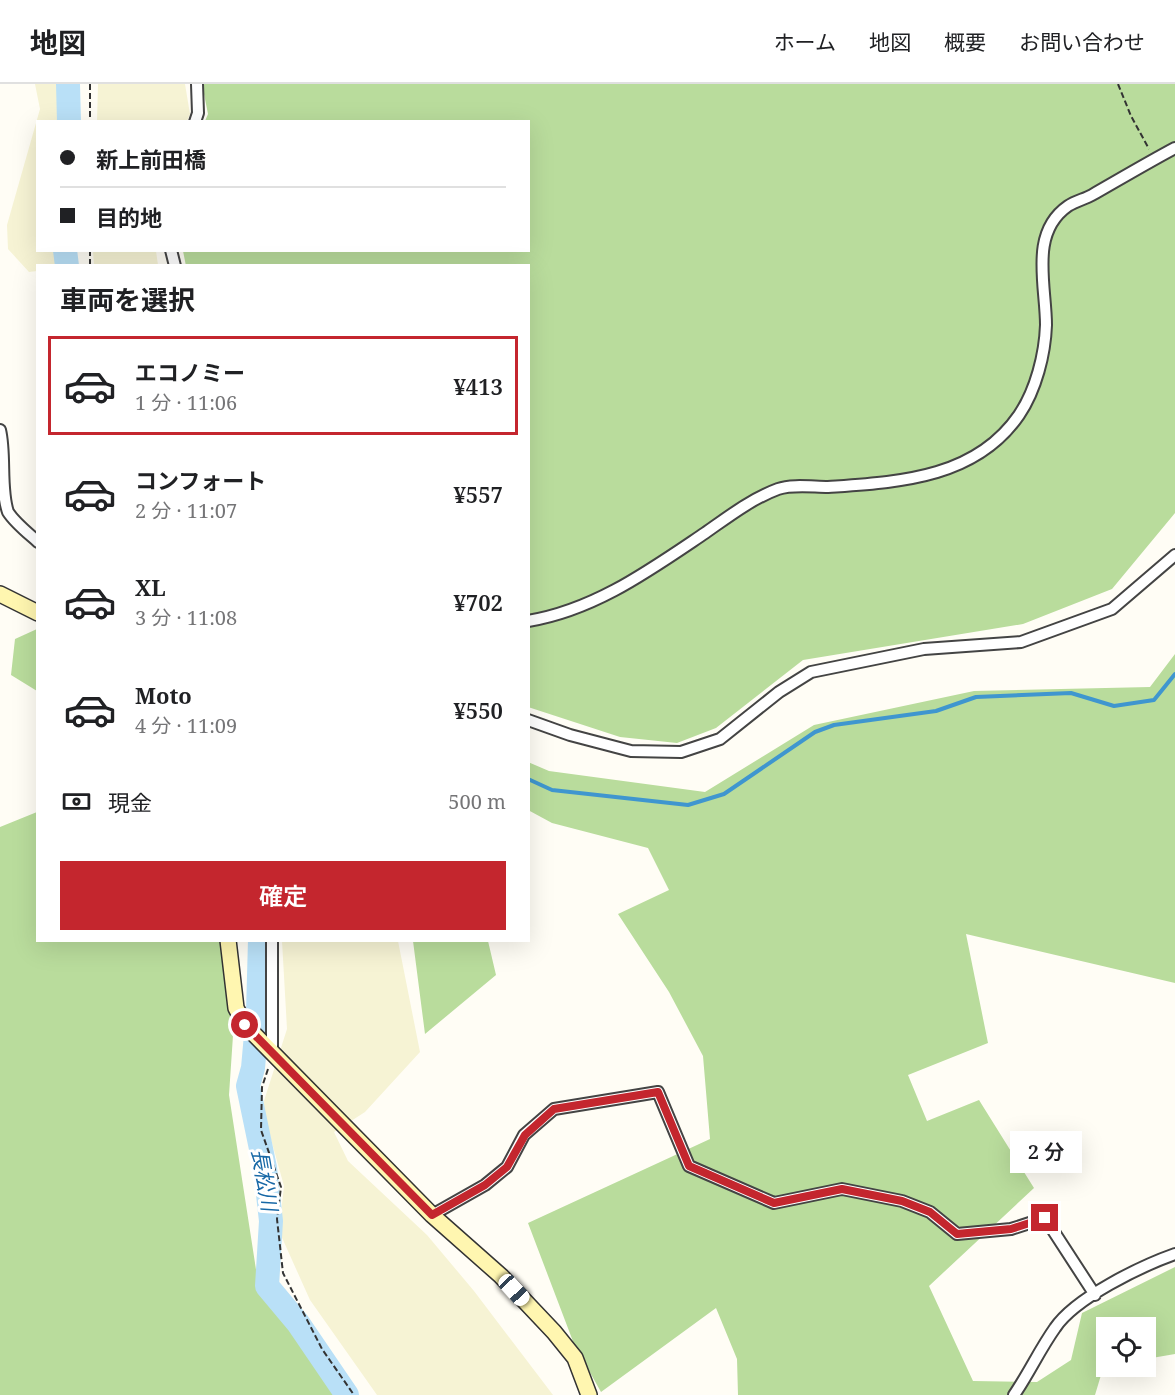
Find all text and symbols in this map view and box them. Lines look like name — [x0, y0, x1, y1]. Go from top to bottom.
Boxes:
text: 地図 — [30, 23, 86, 61]
text: ホーム — [774, 28, 836, 56]
text: 地図 — [869, 28, 911, 56]
text: 概要 — [944, 28, 986, 56]
text: お問い合わせ — [1019, 28, 1145, 56]
text: 新上前田橋 — [96, 144, 206, 174]
text: 目的地 — [96, 202, 162, 232]
text: 車両を選択 — [60, 281, 195, 318]
text: エコノミー — [135, 357, 245, 387]
icon: car — [63, 359, 117, 413]
text: ¥413 — [453, 371, 503, 401]
text: 1 分 · 11:06 — [135, 389, 237, 416]
text: コンフォート — [135, 465, 266, 495]
icon: car — [63, 467, 117, 521]
text: ¥557 — [453, 479, 503, 509]
text: 2 分 · 11:07 — [135, 497, 237, 524]
text: XL — [135, 572, 166, 602]
icon: car — [63, 575, 117, 629]
text: ¥702 — [453, 587, 503, 617]
text: 3 分 · 11:08 — [135, 604, 237, 631]
text: Moto — [135, 680, 192, 710]
icon: car — [63, 683, 117, 737]
text: ¥550 — [453, 695, 503, 725]
text: 4 分 · 11:09 — [135, 712, 237, 739]
icon: cash — [60, 785, 93, 818]
text: 現金 — [108, 787, 152, 817]
text: 500 m — [448, 788, 506, 815]
button: 確定 — [60, 861, 506, 930]
route start — [231, 1011, 258, 1038]
callout: 2 分 — [1009, 1131, 1081, 1173]
text: 2 分 — [1028, 1138, 1064, 1165]
water label: 長松川 — [246, 1146, 285, 1215]
route end — [1031, 1204, 1058, 1231]
car — [495, 1271, 533, 1309]
map controls — [1096, 1317, 1156, 1377]
button: locate — [1096, 1317, 1156, 1377]

